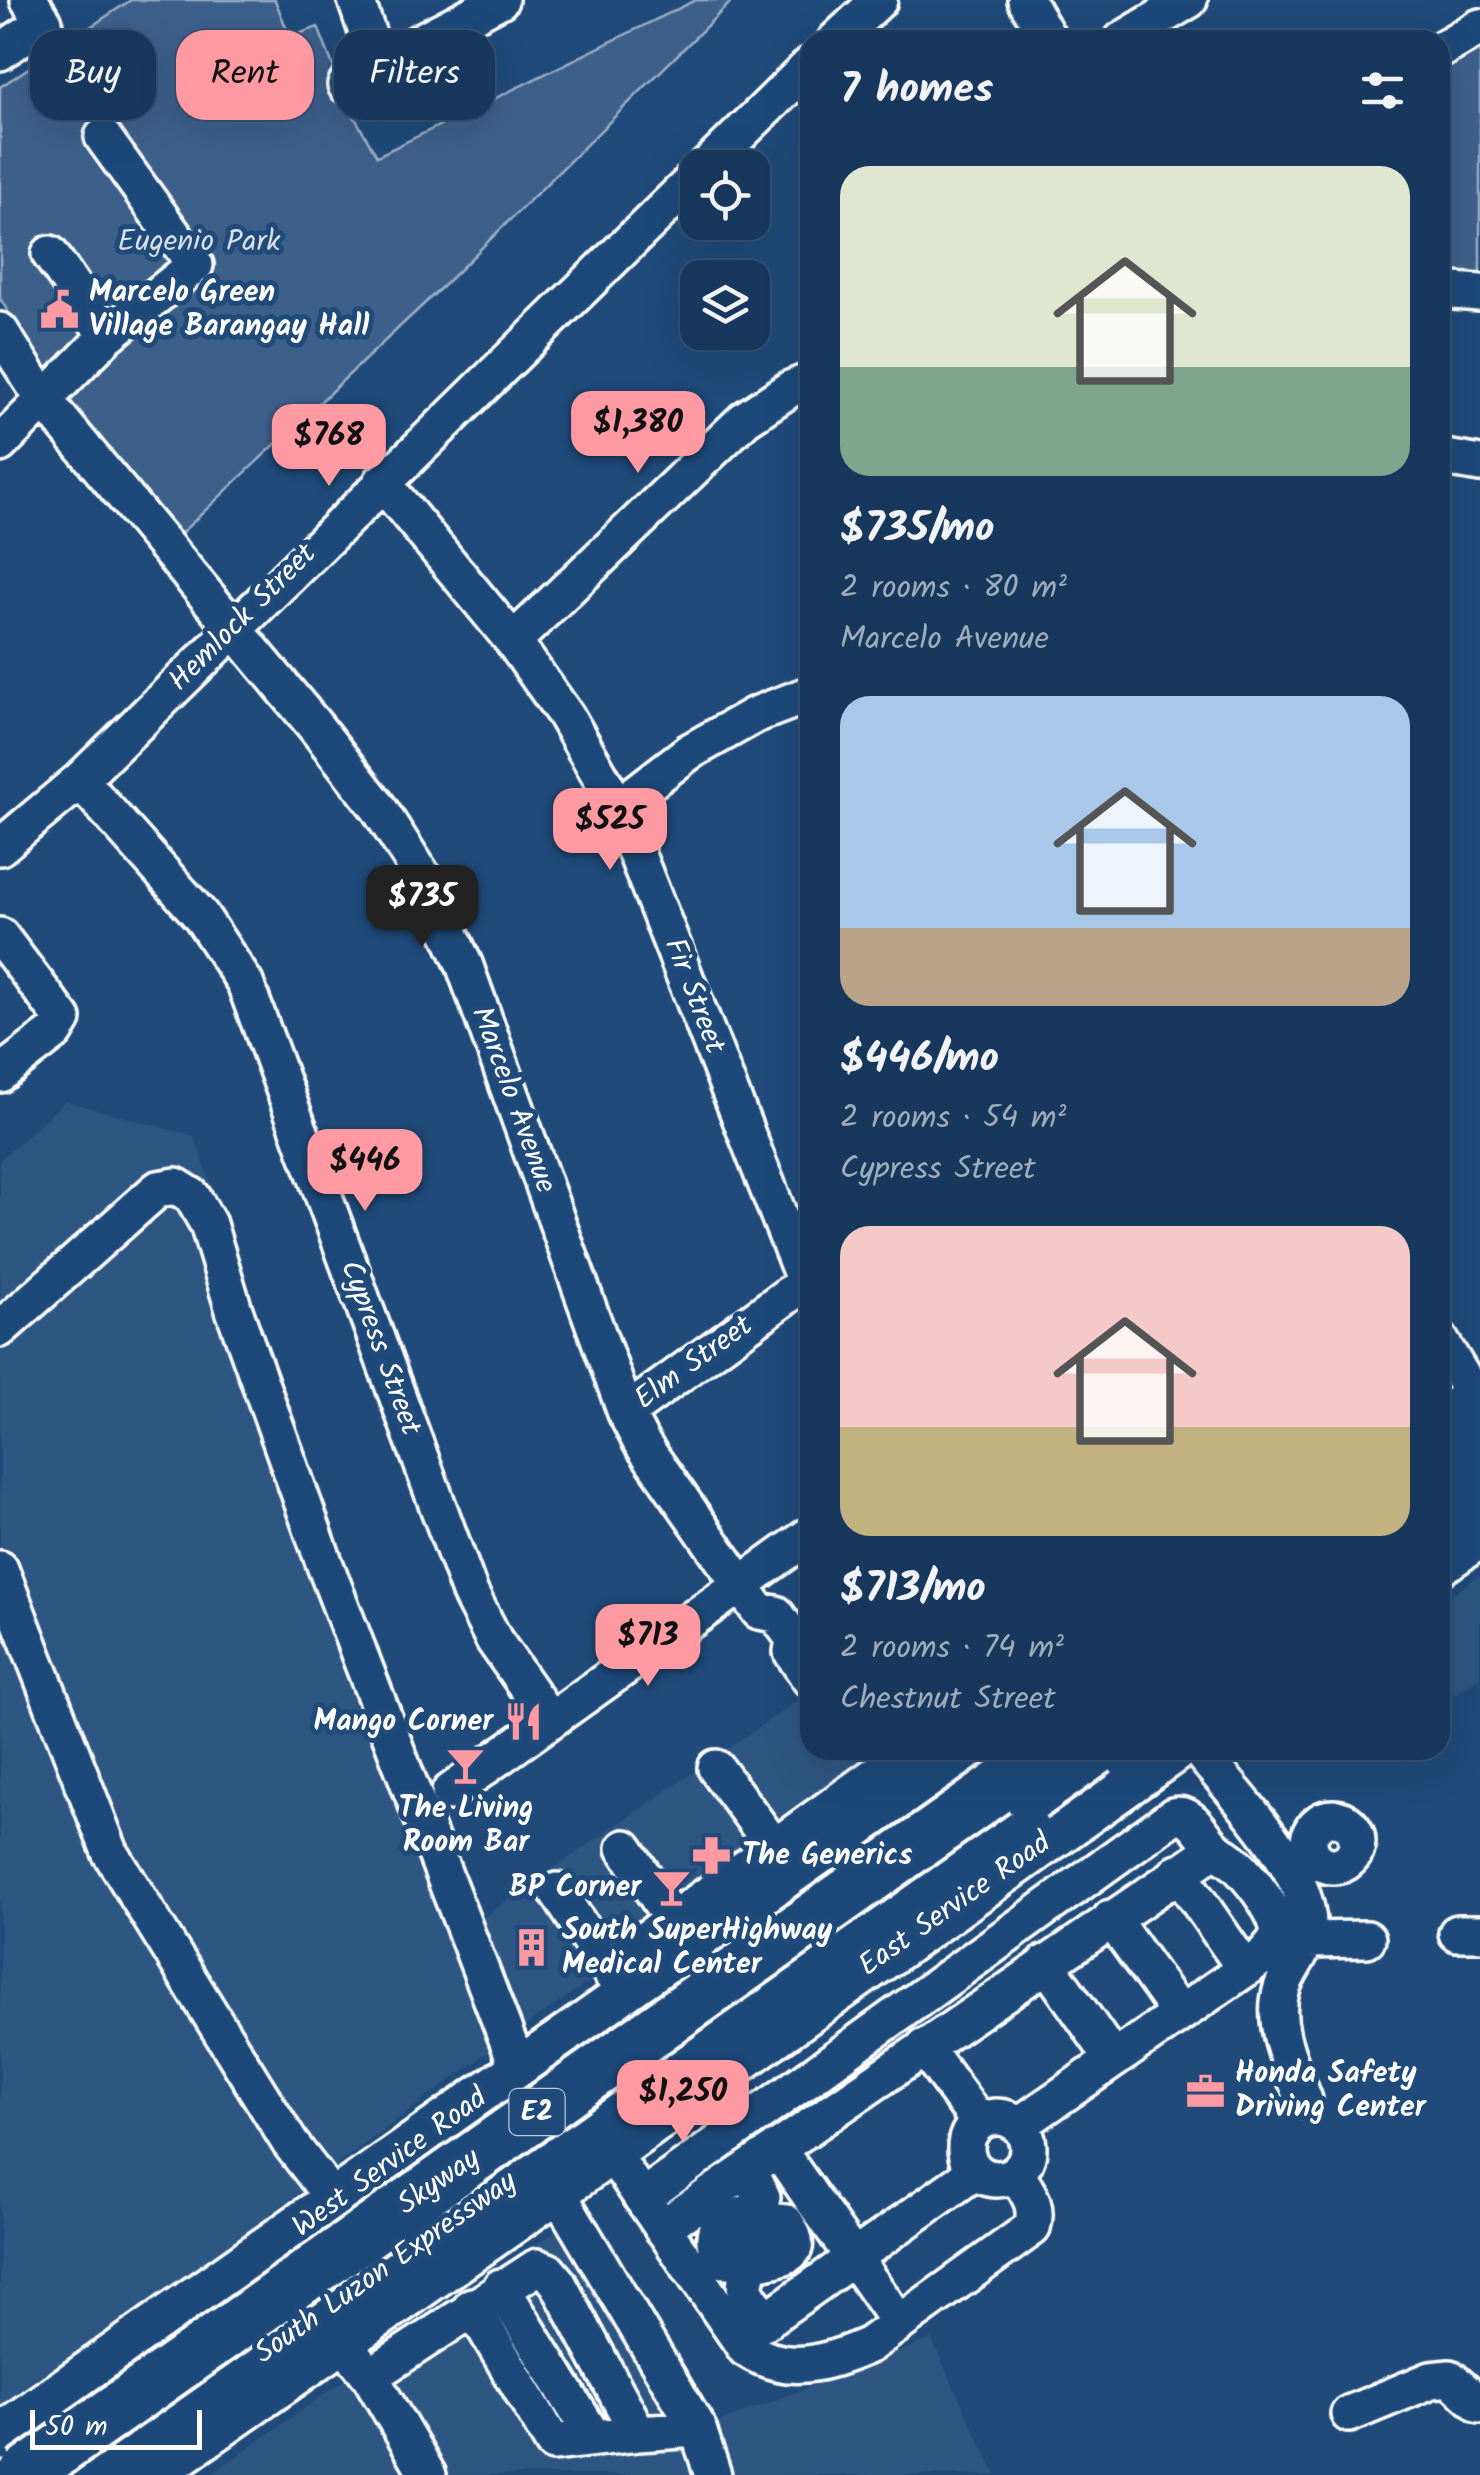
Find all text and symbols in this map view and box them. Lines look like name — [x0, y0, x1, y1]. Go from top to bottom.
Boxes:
chip: Buy — [30, 30, 156, 120]
chip: Rent — [176, 30, 314, 120]
chip: Filters — [334, 30, 495, 120]
text: 7 homes — [840, 57, 993, 124]
icon: filters — [1355, 63, 1410, 118]
map controls — [680, 150, 770, 350]
button: locate — [680, 150, 770, 240]
park label: Eugenio Park — [118, 218, 281, 266]
icon: home — [1035, 231, 1215, 411]
button: layers — [680, 260, 770, 350]
place label: Marcelo Green Village Barangay Hall — [89, 269, 369, 351]
public building icon: Marcelo Green Village Barangay Hall — [38, 289, 80, 331]
pin: $1,380 — [557, 391, 719, 476]
text: $1,380 — [593, 398, 683, 449]
pin: $768 — [270, 404, 388, 489]
text: $768 — [294, 411, 364, 462]
text: $735/mo — [840, 496, 994, 563]
street label: Hemlock Street — [157, 532, 329, 704]
text: 2 rooms · 80 m² — [840, 563, 1067, 614]
text: Marcelo Avenue — [840, 614, 1049, 665]
icon: home — [1035, 761, 1215, 941]
pin: $525 — [551, 788, 669, 873]
text: $525 — [575, 795, 645, 846]
pin: $735 — [363, 865, 481, 950]
text: $735 — [388, 872, 456, 923]
street label: Fir Street — [650, 931, 738, 1061]
street label: Marcelo Avenue — [457, 1000, 569, 1200]
text: $446/mo — [840, 1026, 999, 1093]
text: 2 rooms · 54 m² — [840, 1093, 1066, 1144]
pin: $446 — [306, 1129, 424, 1214]
text: $446 — [329, 1136, 401, 1187]
text: Cypress Street — [840, 1144, 1036, 1195]
street label: Cypress Street — [326, 1254, 434, 1443]
icon: home — [1035, 1291, 1215, 1471]
street label: Elm Street — [625, 1303, 764, 1423]
text: $713/mo — [840, 1556, 986, 1623]
pin: $713 — [589, 1604, 707, 1689]
text: $713 — [617, 1611, 679, 1662]
text: 2 rooms · 74 m² — [840, 1623, 1064, 1674]
text: Chestnut Street — [840, 1674, 1056, 1725]
place label: Mango Corner — [314, 1698, 494, 1746]
restaurant icon: Mango Corner — [502, 1701, 544, 1743]
bar icon: The Living Room Bar — [445, 1744, 487, 1786]
place label: The Living Room Bar — [398, 1785, 534, 1867]
street label: East Service Road — [849, 1820, 1062, 1990]
place label: The Generics — [742, 1832, 913, 1880]
pharmacy icon: The Generics — [691, 1835, 733, 1877]
place label: BP Corner — [509, 1864, 642, 1912]
bar icon: BP Corner — [650, 1867, 692, 1909]
place label: South SuperHighway Medical Center — [562, 1907, 833, 1989]
building icon: South SuperHighway Medical Center — [511, 1927, 553, 1969]
place label: Honda Safety Driving Center — [1235, 2050, 1427, 2132]
pin: $1,250 — [602, 2060, 764, 2145]
text: $1,250 — [639, 2067, 727, 2118]
office icon: Honda Safety Driving Center — [1184, 2070, 1226, 2112]
street label: West Service Road — [282, 2075, 499, 2250]
road number: E2 — [510, 2089, 564, 2135]
street label: Skyway — [387, 2135, 491, 2228]
street label: South Luzon Expressway — [245, 2159, 528, 2377]
scale bar — [30, 2405, 202, 2450]
text: 50 m — [45, 2405, 108, 2450]

